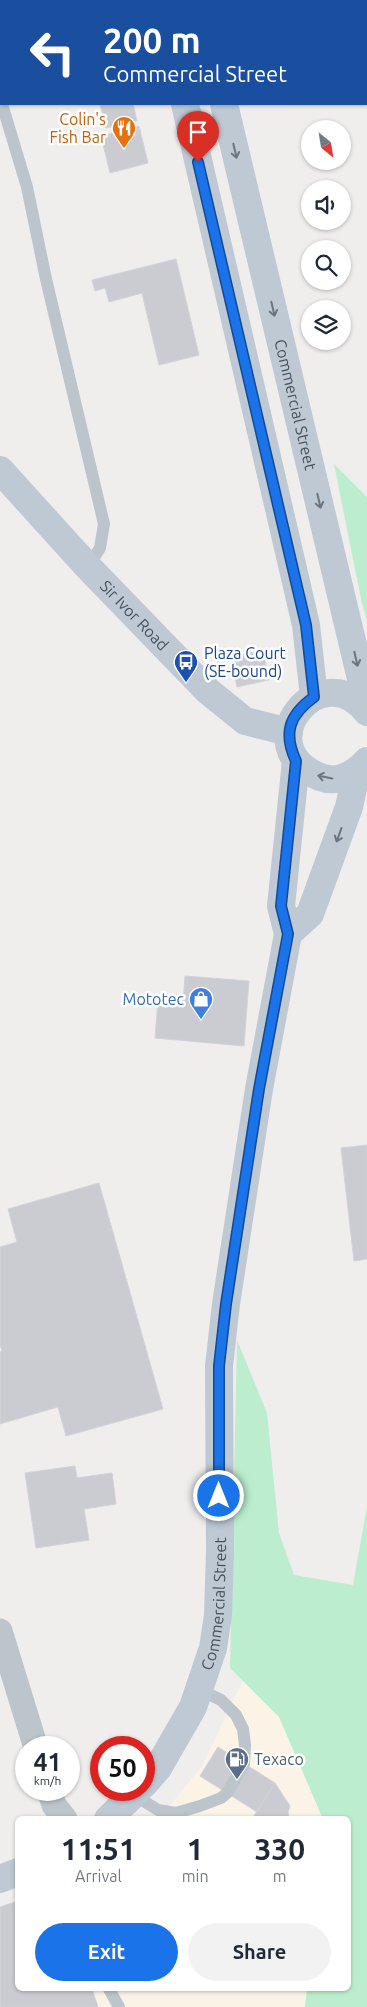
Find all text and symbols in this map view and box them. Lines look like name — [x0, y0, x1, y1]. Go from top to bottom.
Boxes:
icon: left — [20, 20, 85, 85]
text: 200 m — [103, 20, 201, 60]
text: Commercial Street — [103, 61, 287, 86]
place label: Colin's Fish Bar — [50, 110, 106, 146]
pin — [177, 111, 219, 162]
restaurant icon: Colin's Fish Bar — [111, 115, 137, 149]
icon: arrive — [184, 118, 212, 146]
north arrow — [301, 120, 351, 170]
map controls — [301, 120, 351, 350]
one-way arrow — [231, 143, 240, 159]
button: sound — [301, 180, 351, 230]
button: search — [301, 240, 351, 290]
button: layers — [301, 300, 351, 350]
one-way arrow — [269, 301, 278, 317]
street label: Commercial Street — [271, 337, 320, 472]
one-way arrow — [314, 493, 324, 509]
street label: Sir Ivor Road — [97, 577, 172, 654]
place label: Plaza Court (SE-bound) — [204, 644, 287, 681]
bus stop icon: Plaza Court (SE-bound) — [173, 649, 199, 683]
one-way arrow — [352, 651, 361, 667]
one-way arrow — [317, 772, 333, 782]
one-way arrow — [334, 827, 343, 842]
shop icon: Mototec — [188, 986, 214, 1020]
place label: Mototec — [123, 990, 185, 1008]
position arrow — [192, 1469, 244, 1521]
street label: Commercial Street — [197, 1537, 229, 1673]
speed limit sign: 50 — [90, 1736, 155, 1801]
fuel station icon: Texaco — [224, 1746, 250, 1780]
text: 41 — [33, 1748, 62, 1776]
place label: Texaco — [254, 1750, 304, 1768]
text: km/h — [34, 1774, 61, 1787]
text: 11:51 — [61, 1832, 136, 1866]
text: 1 — [187, 1832, 204, 1866]
text: 330 — [254, 1832, 305, 1866]
text: Arrival — [75, 1867, 122, 1885]
text: min — [182, 1867, 209, 1885]
text: m — [273, 1867, 287, 1885]
button: Exit — [35, 1923, 178, 1981]
button: Share — [188, 1923, 331, 1981]

